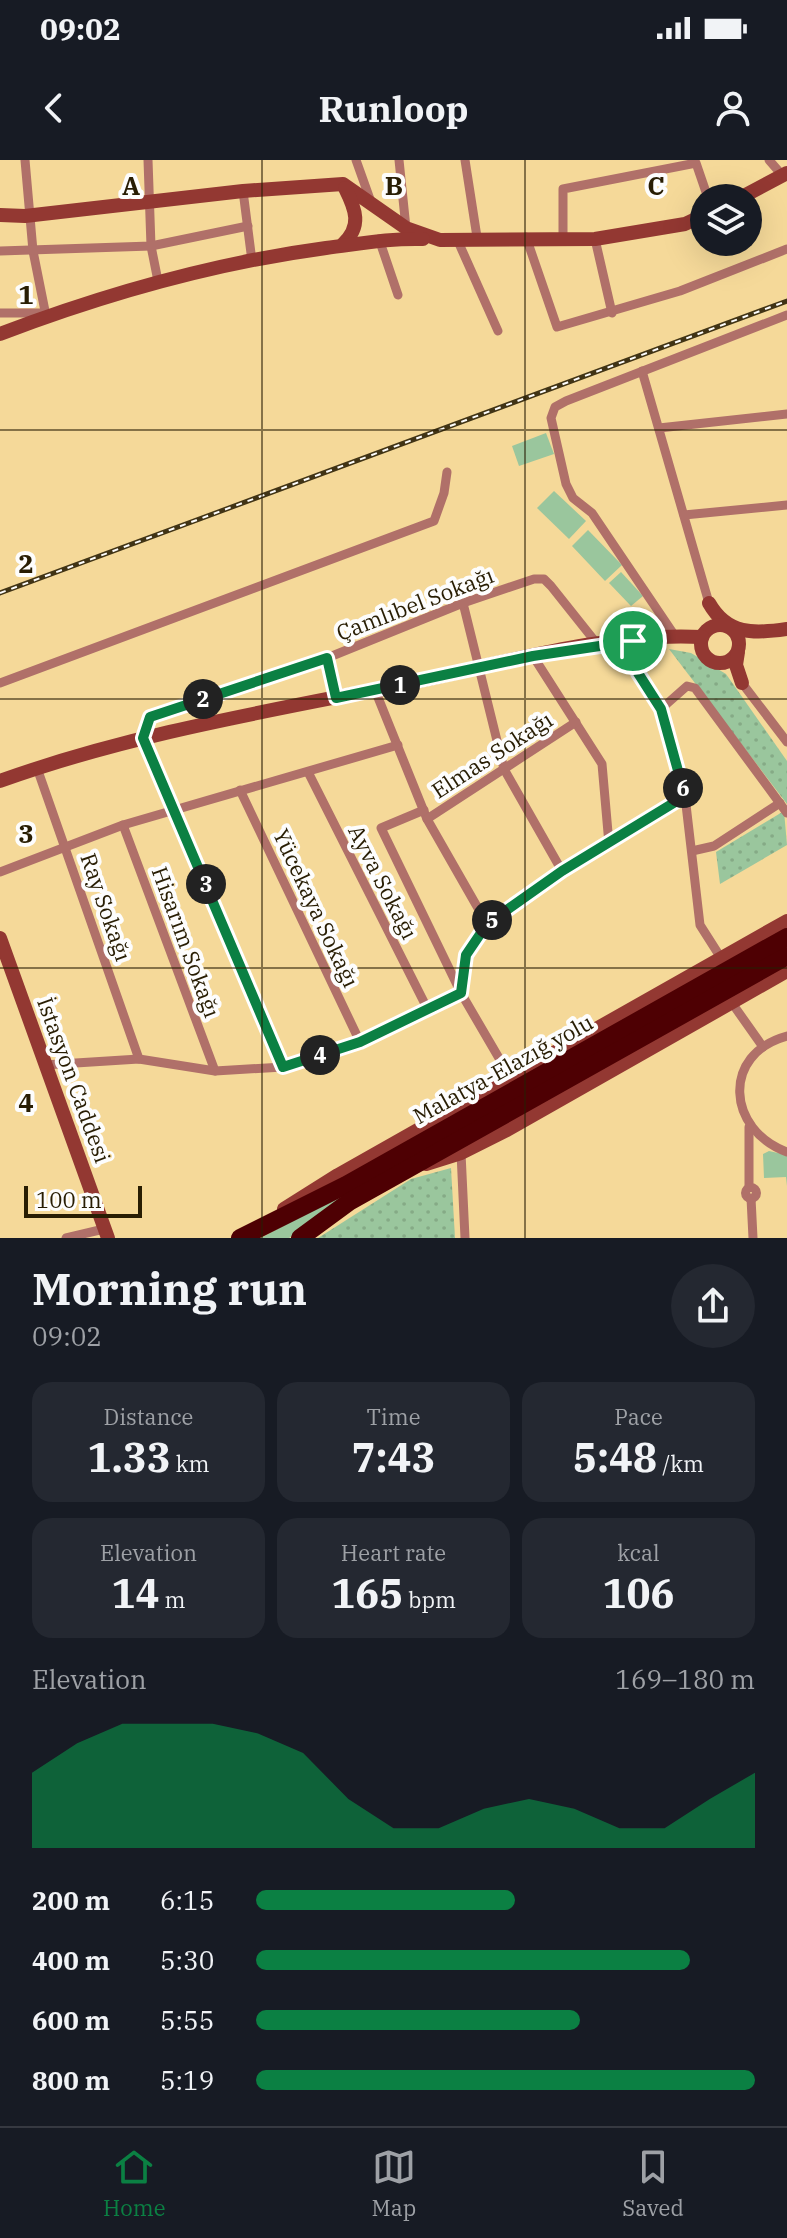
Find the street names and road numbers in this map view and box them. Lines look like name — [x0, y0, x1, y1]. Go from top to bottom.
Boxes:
street label: Çamlıbel Sokağı — [332, 560, 498, 647]
street label: Elmas Sokağı — [426, 705, 558, 804]
street label: Ayva Sokağı — [342, 820, 425, 944]
street label: Yücekaya Sokağı — [267, 824, 366, 992]
street label: Ray Sokağı — [74, 849, 139, 965]
street label: Hisarım Sokağı — [146, 862, 227, 1021]
street label: İstasyon Caddesi — [31, 993, 118, 1167]
street label: Malatya-Elazığ yolu — [408, 1007, 598, 1130]

